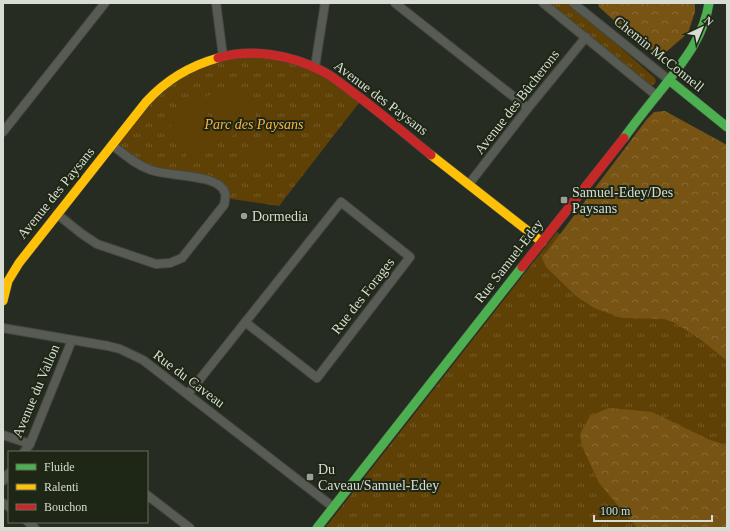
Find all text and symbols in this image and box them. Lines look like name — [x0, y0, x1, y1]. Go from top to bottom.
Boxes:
north arrow — [682, 8, 722, 48]
street label: Chemin McConnell — [611, 13, 707, 95]
text: N — [702, 14, 716, 28]
street label: Avenue des Bûcherons — [472, 47, 562, 157]
street label: Avenue des Paysans — [331, 58, 431, 138]
park label: Parc des Paysans — [203, 117, 304, 132]
street label: Avenue des Paysans — [15, 144, 97, 242]
place label: Samuel-Edey/Des Paysans — [572, 185, 673, 216]
marker: Samuel-Edey/Des Paysans — [559, 195, 569, 205]
place label: Dormedia — [252, 209, 309, 224]
marker: Dormedia — [239, 211, 249, 221]
street label: Rue Samuel-Edey — [472, 216, 546, 306]
street label: Rue des Forages — [329, 255, 397, 337]
street label: Avenue du Vallon — [10, 342, 62, 440]
street label: Rue du Caveau — [150, 347, 228, 411]
legend — [8, 451, 148, 523]
text: Fluide — [44, 460, 75, 474]
place label: Du Caveau/Samuel-Edey — [318, 462, 439, 493]
marker: Du Caveau/Samuel-Edey — [305, 472, 315, 482]
text: Ralenti — [44, 480, 79, 494]
scale bar — [594, 497, 712, 523]
text: Bouchon — [44, 500, 87, 514]
text: 100 m — [600, 504, 631, 518]

